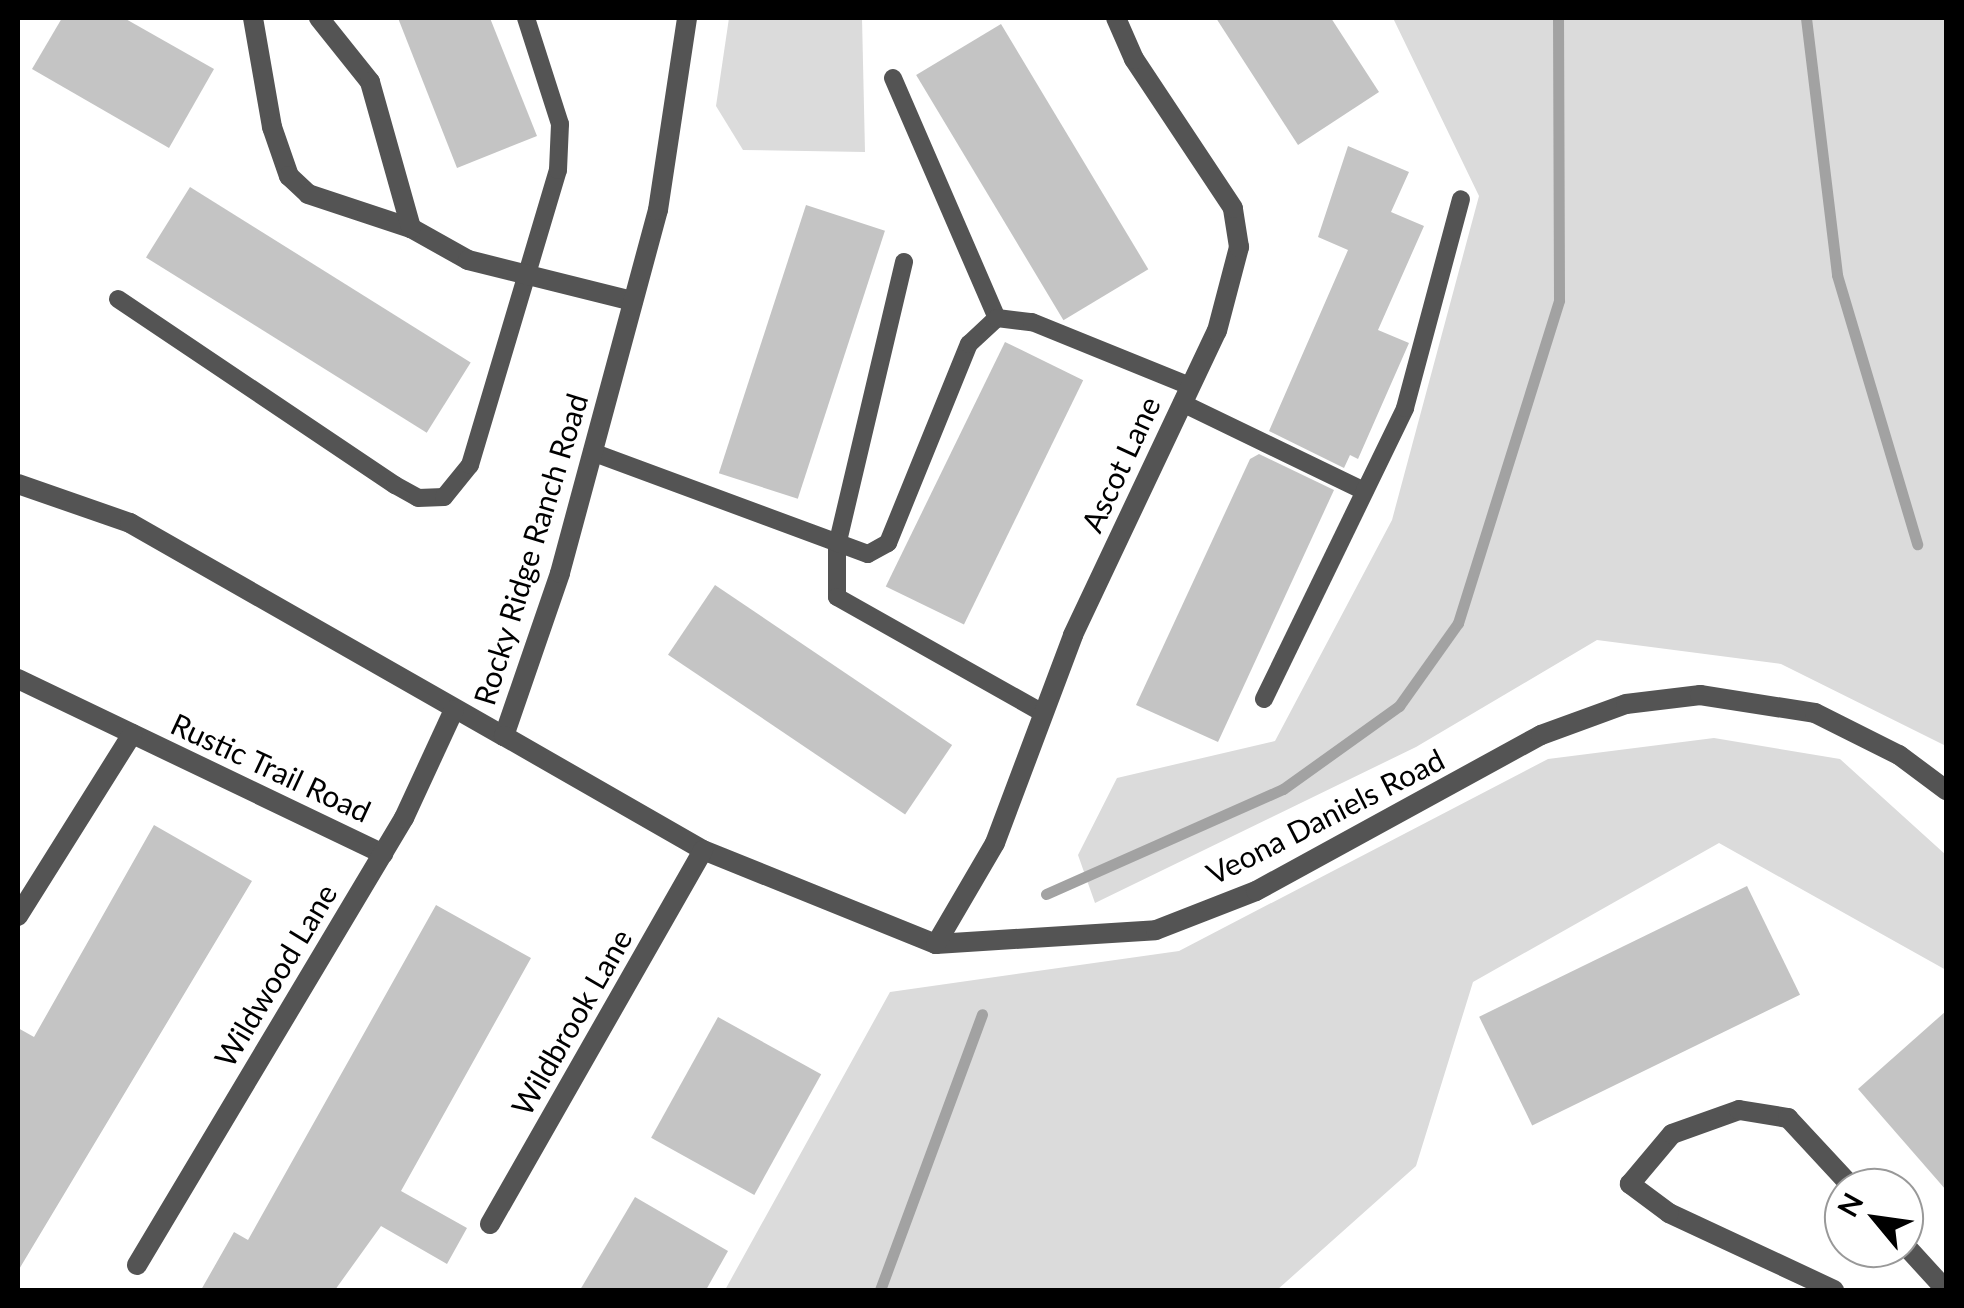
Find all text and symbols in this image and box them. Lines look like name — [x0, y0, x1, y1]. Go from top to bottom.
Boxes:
street label: Rocky Ridge Ranch Road — [465, 389, 595, 709]
street label: Ascot Lane — [1073, 390, 1167, 538]
street label: Rustic Trail Road — [165, 705, 377, 829]
street label: Veona Daniels Road — [1200, 741, 1450, 891]
street label: Wildwood Lane — [206, 877, 344, 1073]
street label: Wildbrook Lane — [503, 923, 639, 1121]
north arrow — [1824, 1168, 1924, 1268]
text: N — [1829, 1187, 1870, 1222]

